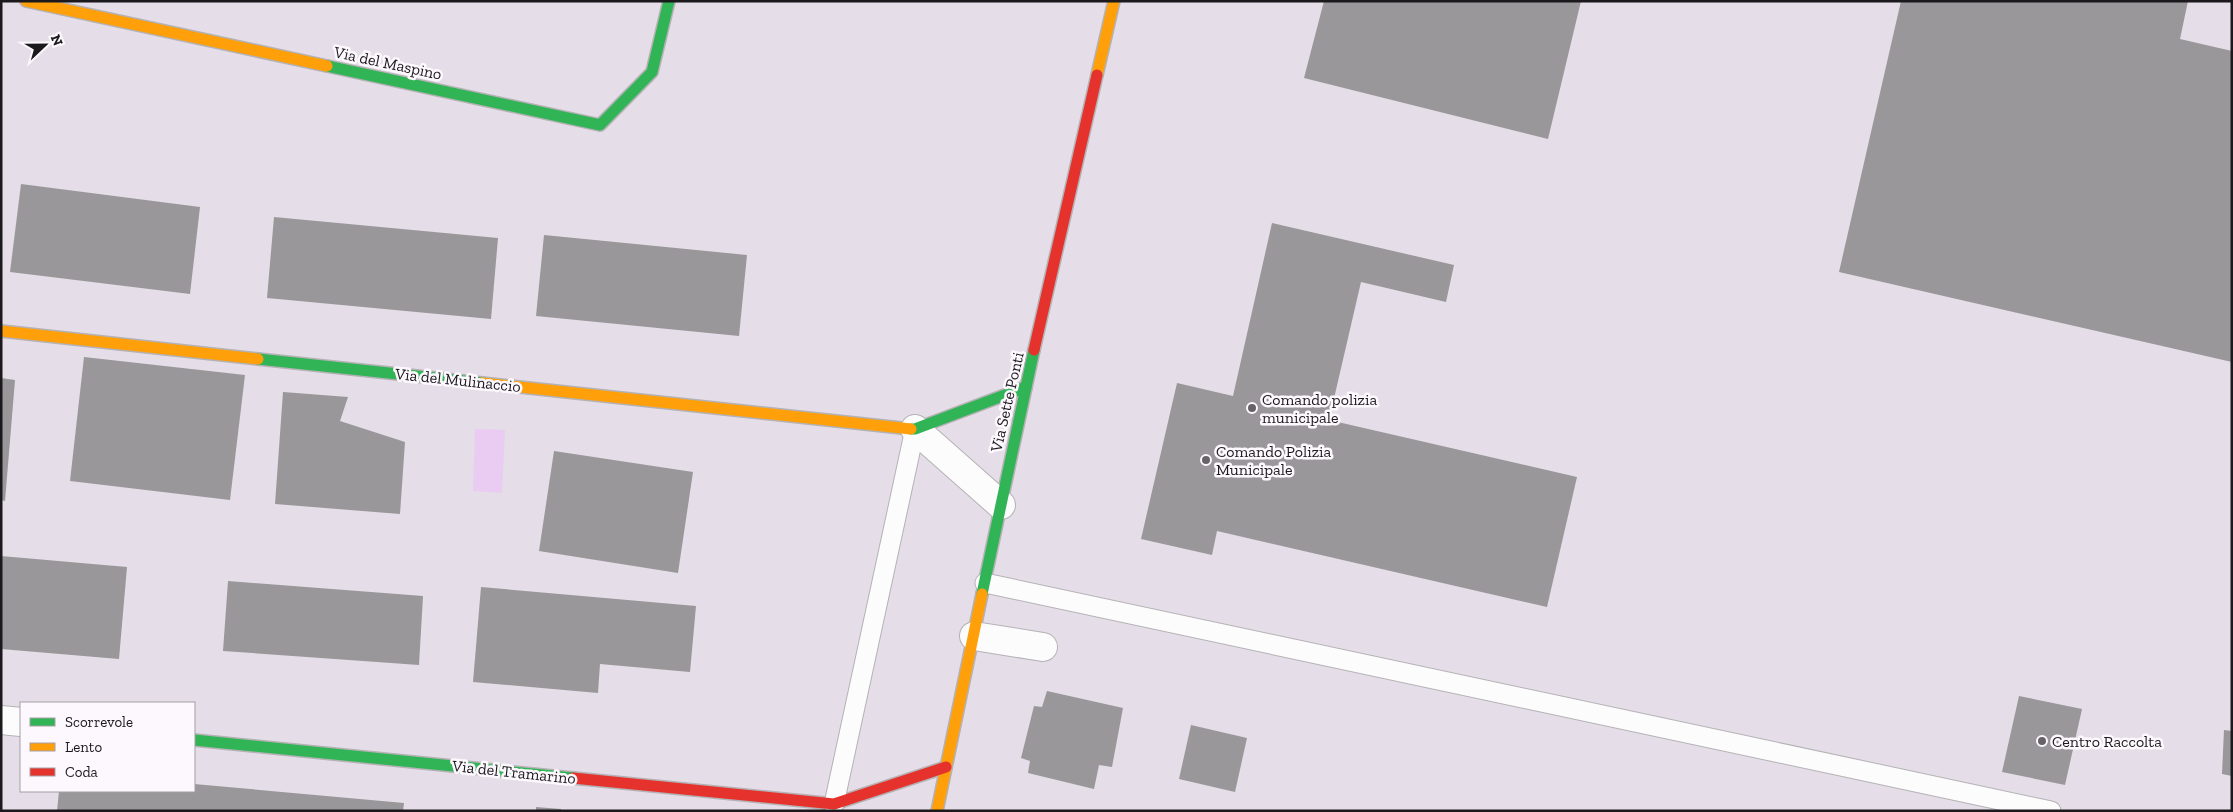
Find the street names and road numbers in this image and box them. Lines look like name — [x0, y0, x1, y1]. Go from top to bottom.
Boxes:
street label: Via del Maspino — [332, 42, 443, 84]
street label: Via Sette Ponti — [986, 350, 1028, 455]
street label: Via del Mulinaccio — [393, 364, 522, 396]
street label: Via del Tramarino — [450, 756, 577, 788]

